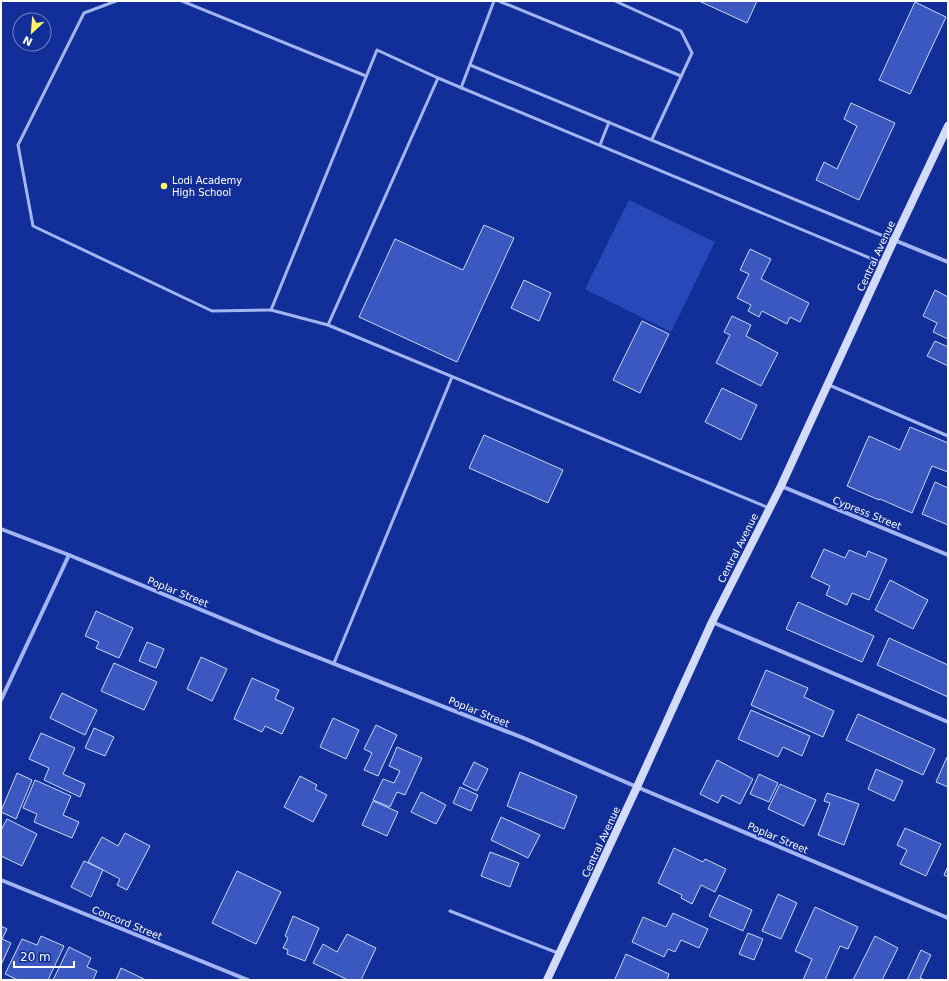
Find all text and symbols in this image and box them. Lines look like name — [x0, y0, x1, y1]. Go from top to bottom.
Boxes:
north arrow — [12, 12, 52, 52]
text: N — [21, 33, 35, 48]
place label: Lodi Academy High School — [172, 175, 242, 198]
marker: Lodi Academy High School — [159, 181, 169, 191]
street label: Central Avenue — [855, 219, 897, 293]
street label: Cypress Street — [831, 494, 903, 532]
street label: Central Avenue — [716, 511, 760, 585]
street label: Poplar Street — [146, 575, 210, 609]
street label: Poplar Street — [447, 695, 511, 729]
street label: Central Avenue — [580, 805, 622, 879]
street label: Poplar Street — [746, 820, 810, 856]
street label: Concord Street — [90, 904, 164, 942]
scale bar — [14, 943, 74, 969]
text: 20 m — [20, 950, 51, 964]

